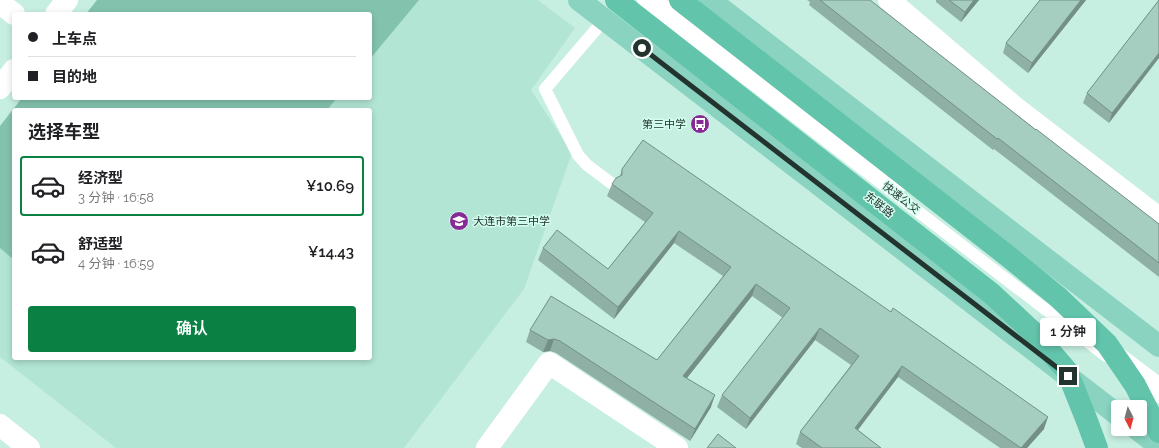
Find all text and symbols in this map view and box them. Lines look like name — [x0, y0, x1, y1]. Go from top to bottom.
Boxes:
text: 上车点 — [52, 30, 97, 48]
route start — [633, 39, 651, 57]
text: 目的地 — [52, 68, 97, 86]
bus stop icon: 第三中学 — [689, 113, 711, 135]
place label: 第三中学 — [642, 118, 686, 131]
text: 选择车型 — [28, 121, 100, 142]
icon: car — [30, 168, 66, 204]
text: 经济型 — [78, 169, 123, 187]
text: ¥10.69 — [306, 177, 354, 195]
street label: 快速公交 — [880, 179, 922, 217]
text: 3 分钟 · 16:58 — [78, 190, 154, 205]
street label: 东联路 — [862, 190, 896, 220]
school or university icon: 大连市第三中学 — [448, 210, 470, 232]
place label: 大连市第三中学 — [473, 215, 550, 228]
icon: car — [30, 234, 66, 270]
text: 舒适型 — [78, 235, 123, 253]
text: ¥14.43 — [308, 243, 354, 261]
text: 4 分钟 · 16:59 — [78, 256, 154, 271]
button: 确认 — [28, 306, 356, 352]
callout: 1 分钟 — [1040, 318, 1096, 346]
text: 1 分钟 — [1050, 324, 1086, 339]
route end — [1059, 367, 1077, 385]
north arrow — [1111, 400, 1147, 436]
map controls — [1111, 400, 1147, 436]

